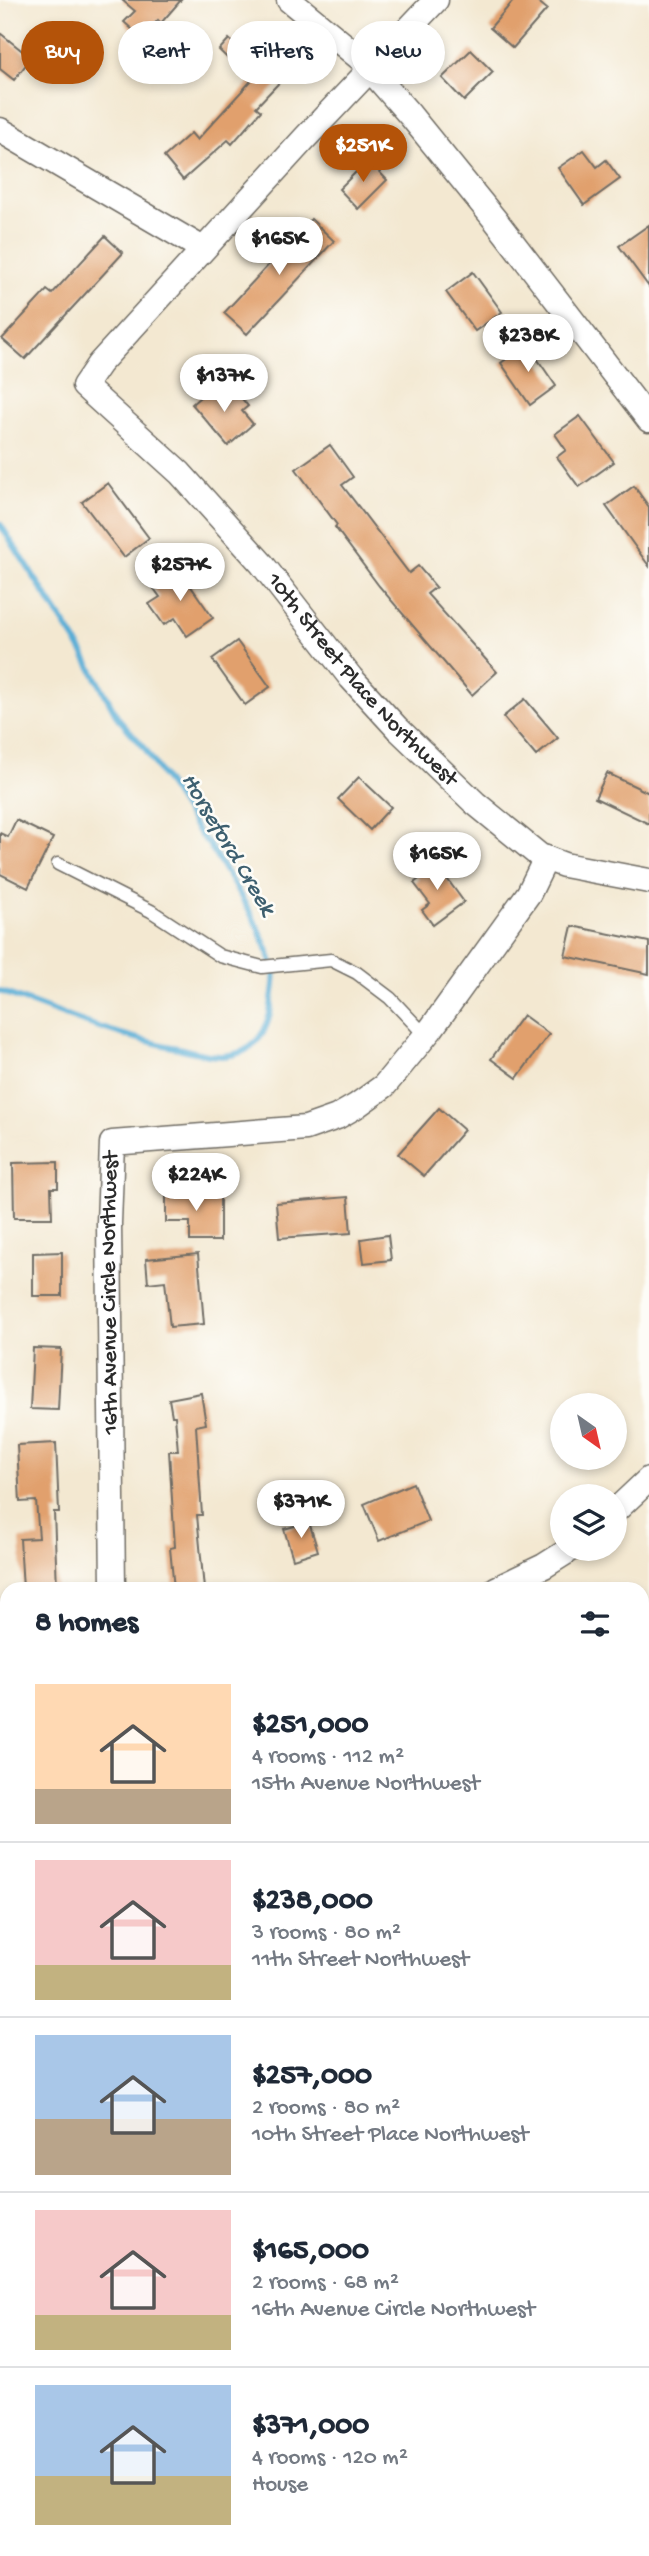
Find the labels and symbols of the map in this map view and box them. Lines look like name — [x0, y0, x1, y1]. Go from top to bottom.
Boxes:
pin: $251K — [314, 124, 412, 184]
pin: $165K — [230, 218, 328, 277]
pin: $238K — [479, 314, 577, 374]
pin: $137K — [175, 354, 273, 414]
pin: $257K — [131, 544, 229, 603]
street label: 10th Street Place Northwest — [260, 567, 464, 794]
water label: Horseford Creek — [173, 769, 282, 923]
pin: $165K — [388, 832, 486, 892]
street label: 16th Avenue Circle Northwest — [95, 1149, 125, 1436]
pin: $224K — [147, 1154, 245, 1213]
north arrow — [550, 1393, 626, 1470]
pin: $371K — [252, 1480, 350, 1540]

